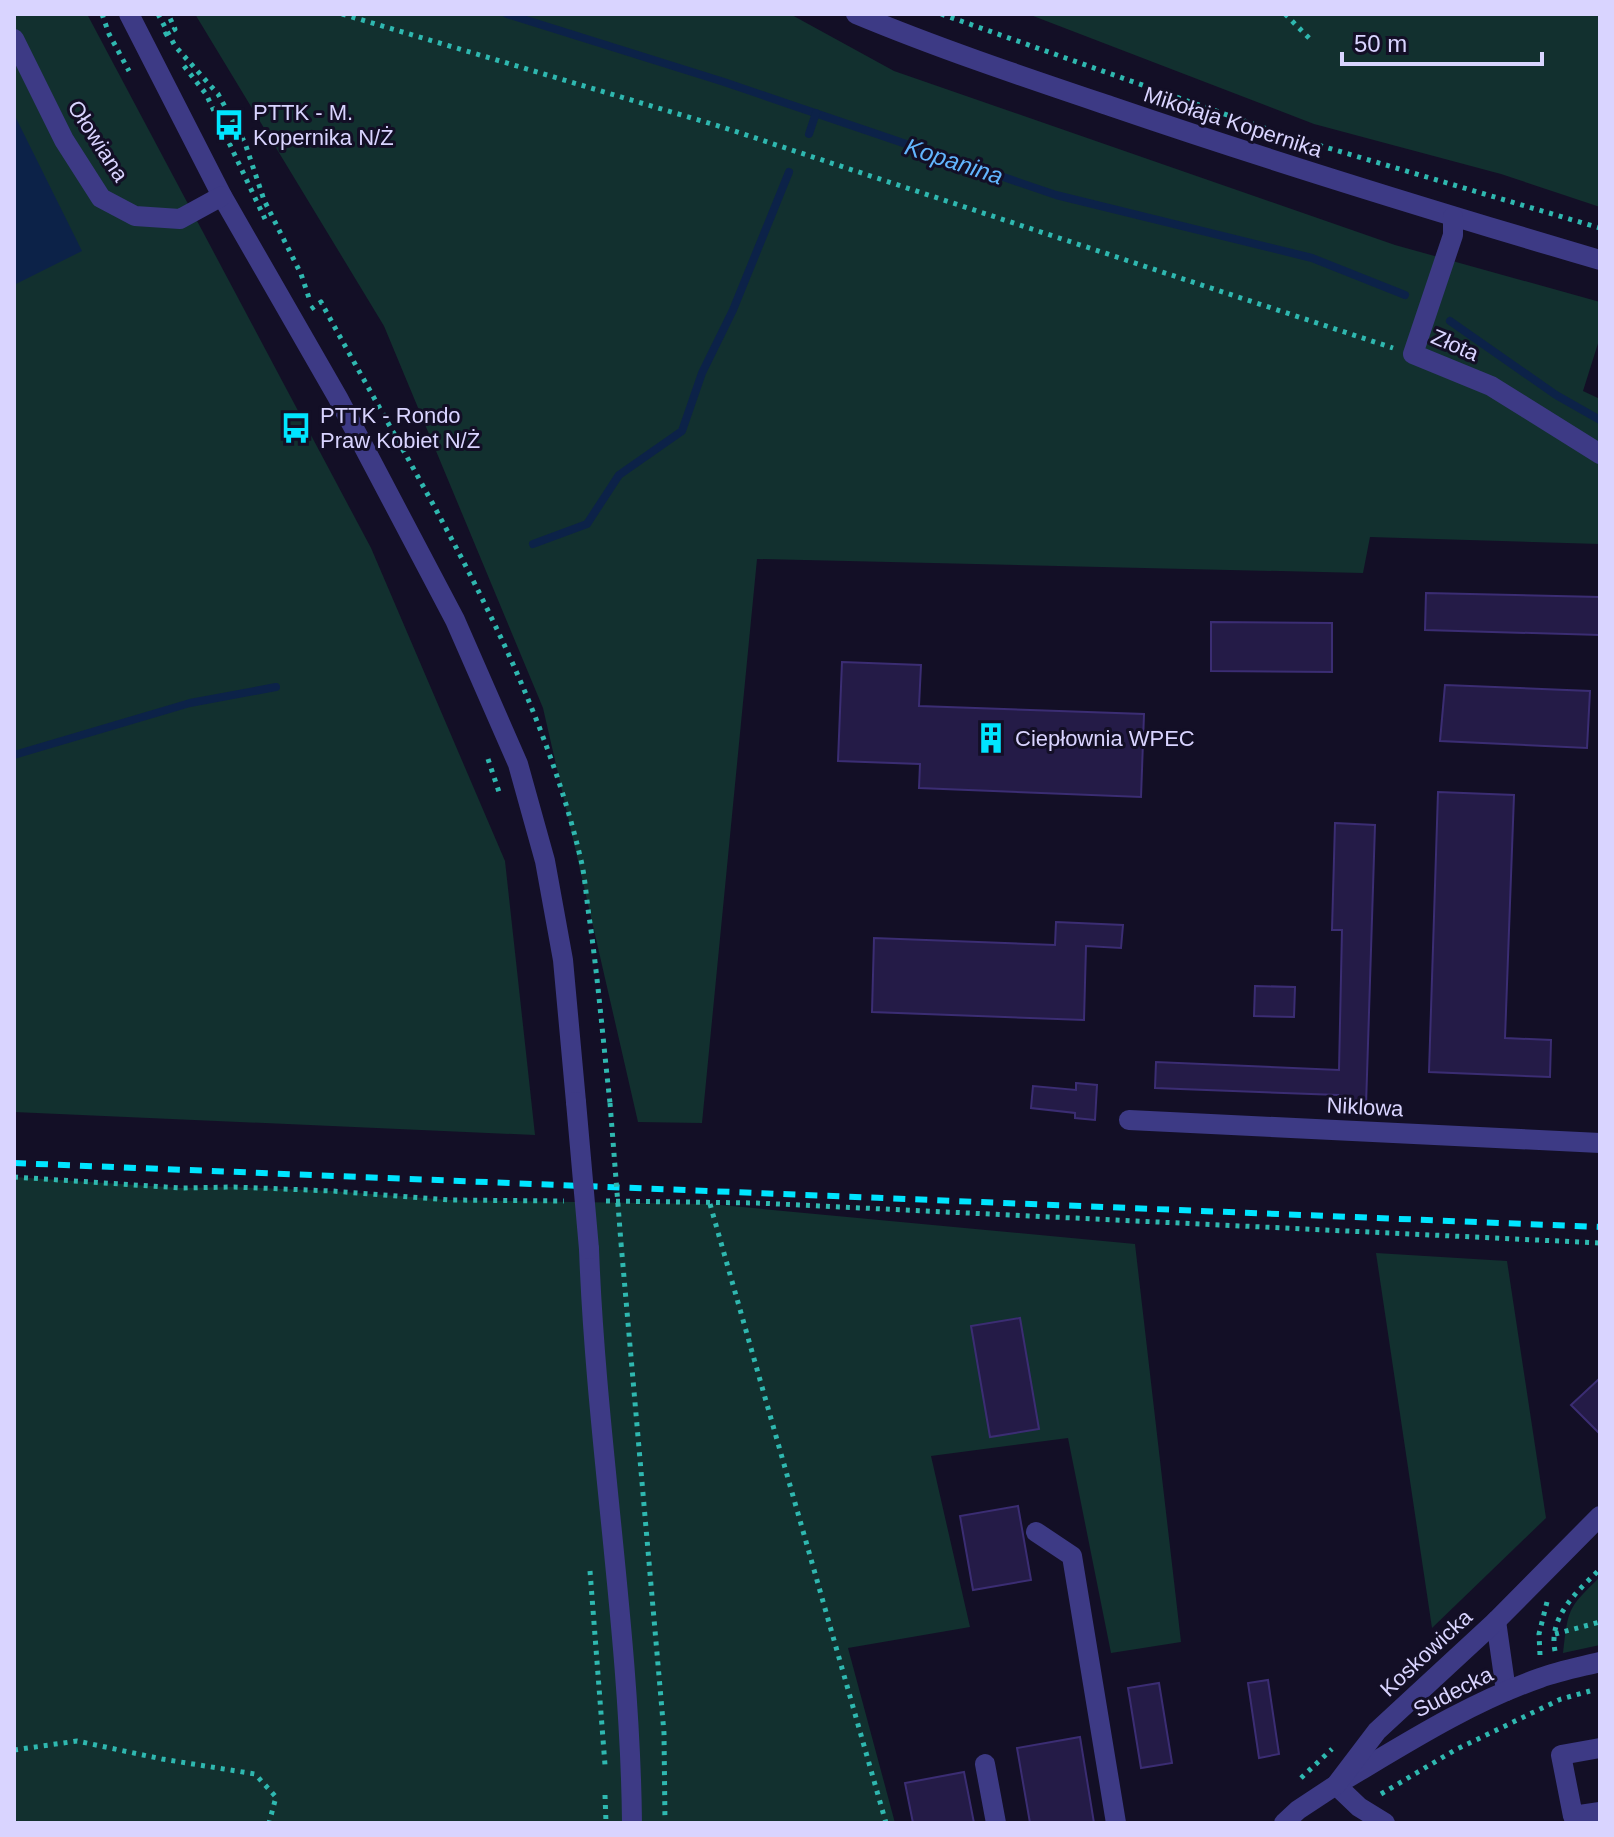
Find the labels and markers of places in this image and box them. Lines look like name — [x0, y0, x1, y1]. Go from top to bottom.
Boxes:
place label: PTTK - M. Kopernika N/Ż — [253, 100, 394, 150]
bus stop icon: PTTK - M. Kopernika N/Ż — [212, 108, 246, 142]
place label: PTTK - Rondo Praw Kobiet N/Ż — [320, 403, 480, 453]
bus stop icon: PTTK - Rondo Praw Kobiet N/Ż — [279, 411, 313, 445]
building icon: Ciepłownia WPEC — [974, 721, 1008, 755]
place label: Ciepłownia WPEC — [1015, 726, 1195, 751]

